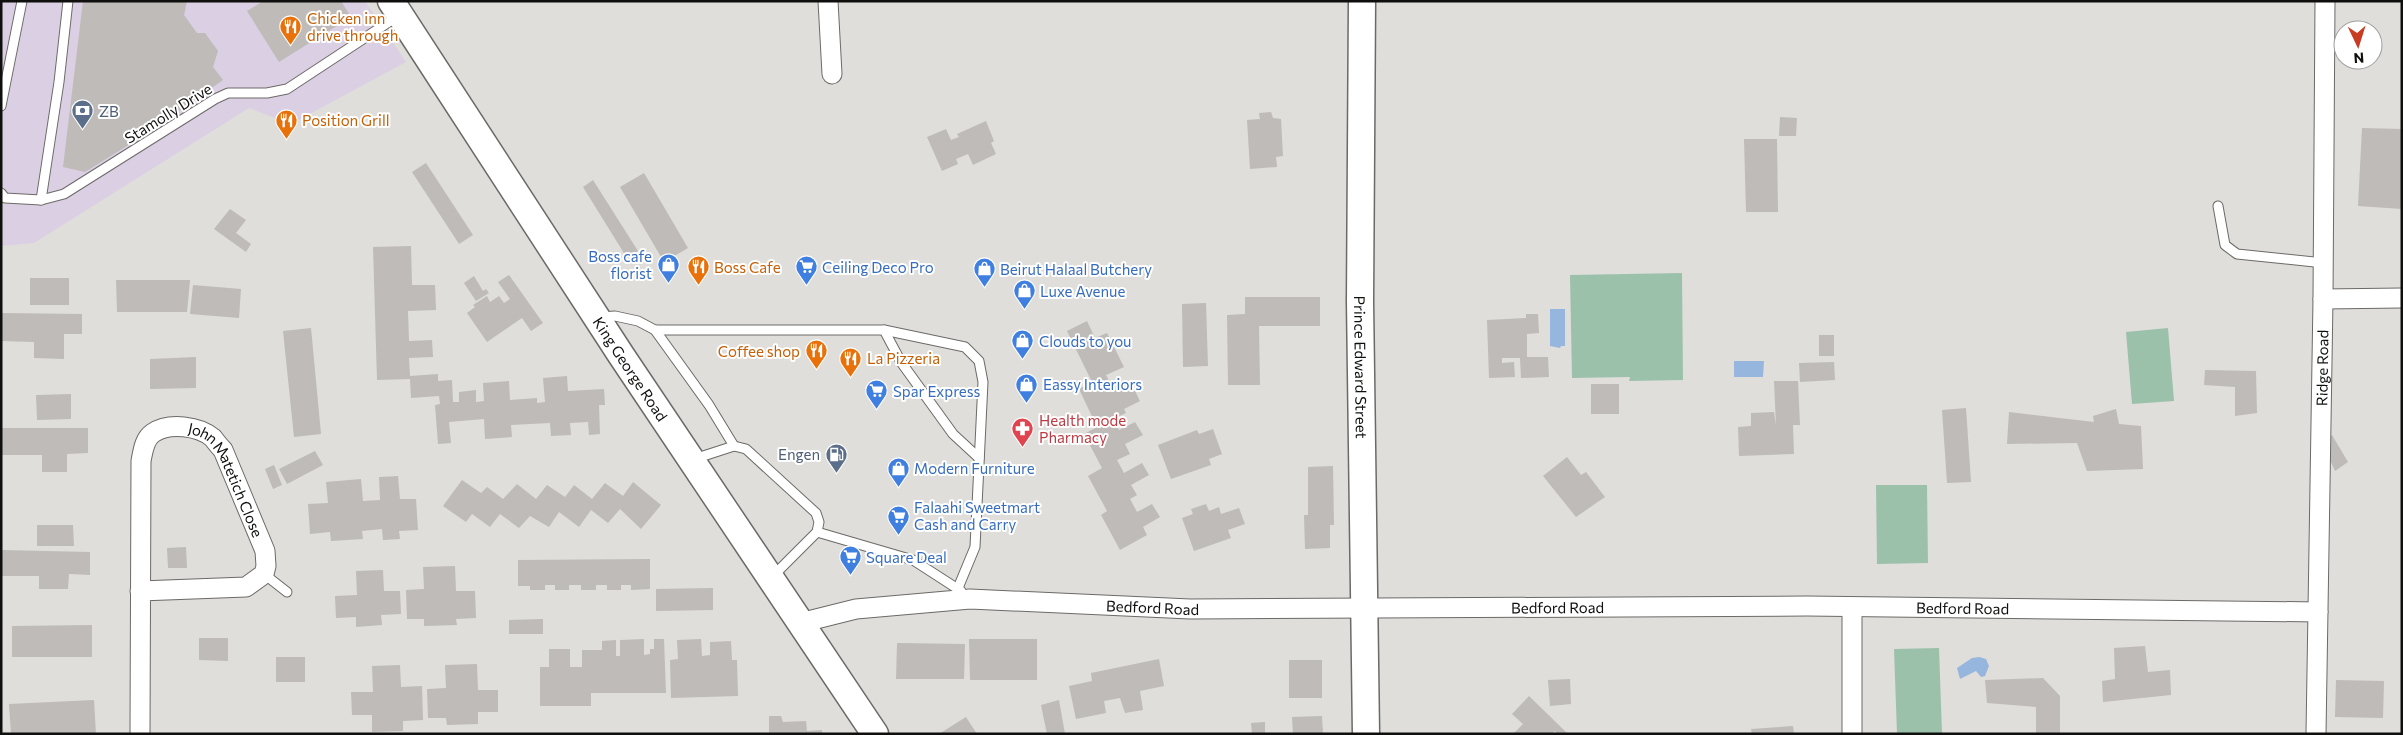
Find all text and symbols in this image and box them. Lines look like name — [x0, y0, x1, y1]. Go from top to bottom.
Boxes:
place label: Chicken inn drive through — [307, 9, 398, 44]
restaurant icon: Chicken inn drive through — [279, 15, 303, 46]
north arrow — [2333, 20, 2383, 70]
text: N — [2353, 50, 2365, 67]
street label: Stamolly Drive — [121, 79, 215, 147]
bank icon: ZB — [71, 99, 95, 130]
place label: ZB — [99, 102, 119, 120]
restaurant icon: Position Grill — [274, 108, 298, 139]
place label: Position Grill — [302, 111, 390, 129]
place label: Boss cafe florist — [588, 247, 652, 282]
shop icon: Boss cafe florist — [656, 253, 680, 284]
restaurant icon: Boss Cafe — [686, 255, 710, 286]
supermarket icon: Ceiling Deco Pro — [794, 255, 818, 286]
shop icon: Beirut Halaal Butchery — [972, 257, 996, 288]
place label: Boss Cafe — [714, 258, 781, 276]
place label: Ceiling Deco Pro — [822, 258, 934, 276]
place label: Beirut Halaal Butchery — [1000, 260, 1152, 278]
shop icon: Luxe Avenue — [1012, 279, 1036, 310]
place label: Luxe Avenue — [1040, 282, 1125, 300]
street label: Prince Edward Street — [1351, 295, 1371, 439]
street label: King George Road — [590, 313, 672, 424]
shop icon: Clouds to you — [1011, 329, 1035, 360]
street label: Ridge Road — [2312, 330, 2332, 406]
place label: Clouds to you — [1039, 332, 1132, 350]
restaurant icon: Coffee shop — [804, 339, 828, 370]
place label: Coffee shop — [718, 342, 800, 360]
restaurant icon: La Pizzeria — [839, 346, 863, 377]
place label: La Pizzeria — [867, 349, 940, 367]
shop icon: Eassy Interiors — [1015, 372, 1039, 403]
place label: Eassy Interiors — [1043, 375, 1142, 393]
supermarket icon: Spar Express — [865, 379, 889, 410]
place label: Spar Express — [893, 382, 981, 400]
place label: Health mode Pharmacy — [1039, 411, 1126, 446]
pharmacy icon: Health mode Pharmacy — [1011, 417, 1035, 448]
street label: John Matetich Close — [187, 419, 267, 540]
fuel station icon: Engen — [824, 442, 848, 473]
place label: Engen — [778, 445, 820, 463]
shop icon: Modern Furniture — [886, 456, 910, 487]
place label: Modern Furniture — [914, 459, 1035, 477]
place label: Falaahi Sweetmart Cash and Carry — [914, 498, 1040, 533]
supermarket icon: Falaahi Sweetmart Cash and Carry — [886, 504, 910, 535]
supermarket icon: Square Deal — [838, 545, 862, 576]
place label: Square Deal — [866, 548, 947, 566]
street label: Bedford Road — [1106, 596, 1199, 618]
street label: Bedford Road — [1511, 598, 1604, 616]
street label: Bedford Road — [1916, 598, 2009, 617]

